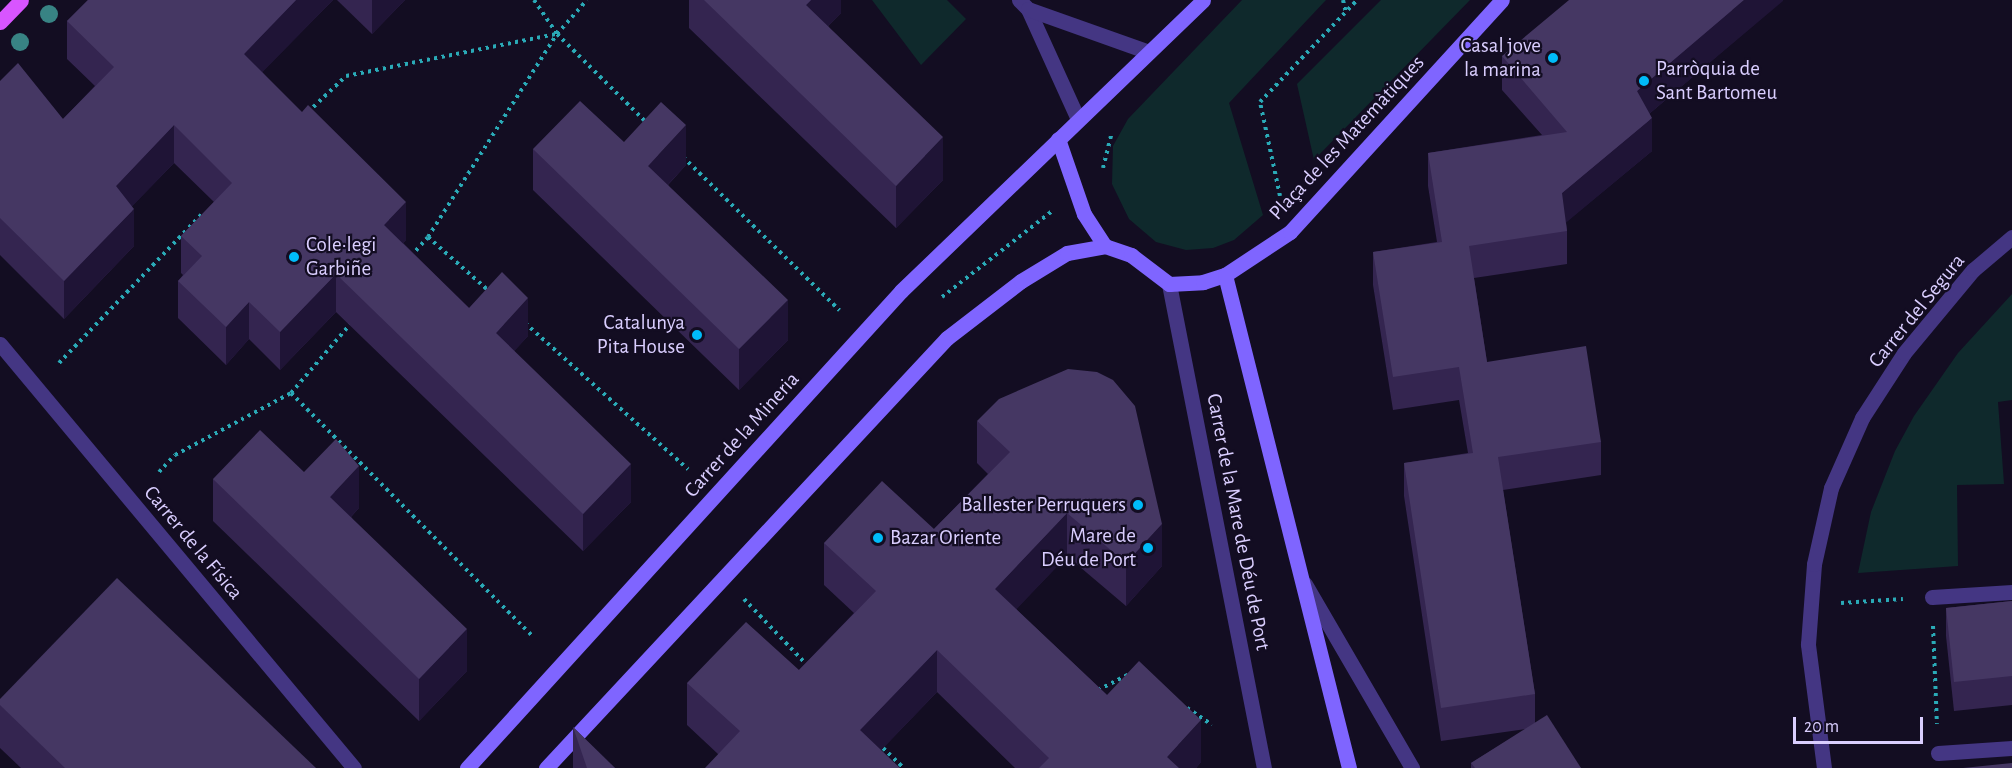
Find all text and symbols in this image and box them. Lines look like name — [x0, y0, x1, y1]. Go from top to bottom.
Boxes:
place label: Casal jove la marina — [1460, 33, 1541, 83]
street label: Plaça de les Matemàtiques — [1264, 50, 1430, 226]
marker: Casal jove la marina — [1546, 51, 1560, 65]
place label: Parròquia de Sant Bartomeu — [1656, 56, 1777, 106]
marker: Parròquia de Sant Bartomeu — [1637, 74, 1651, 88]
place label: Cole·legi Garbiñe — [306, 232, 376, 282]
street label: Carrer del Segura — [1863, 249, 1971, 373]
marker: Cole·legi Garbiñe — [287, 250, 301, 264]
place label: Catalunya Pita House — [597, 310, 685, 360]
marker: Catalunya Pita House — [690, 328, 704, 342]
street label: Carrer de la Mineria — [679, 367, 805, 503]
street label: Carrer de la Mare de Déu de Port — [1201, 391, 1275, 653]
street label: Carrer de la Física — [138, 481, 248, 605]
place label: Ballester Perruquers — [961, 492, 1126, 518]
marker: Ballester Perruquers — [1131, 498, 1145, 512]
place label: Mare de Déu de Port — [1041, 523, 1136, 573]
place label: Bazar Oriente — [890, 525, 1001, 551]
marker: Bazar Oriente — [871, 531, 885, 545]
marker: Mare de Déu de Port — [1141, 541, 1155, 555]
scale bar — [1796, 705, 1926, 743]
text: 20 m — [1804, 718, 1839, 736]

